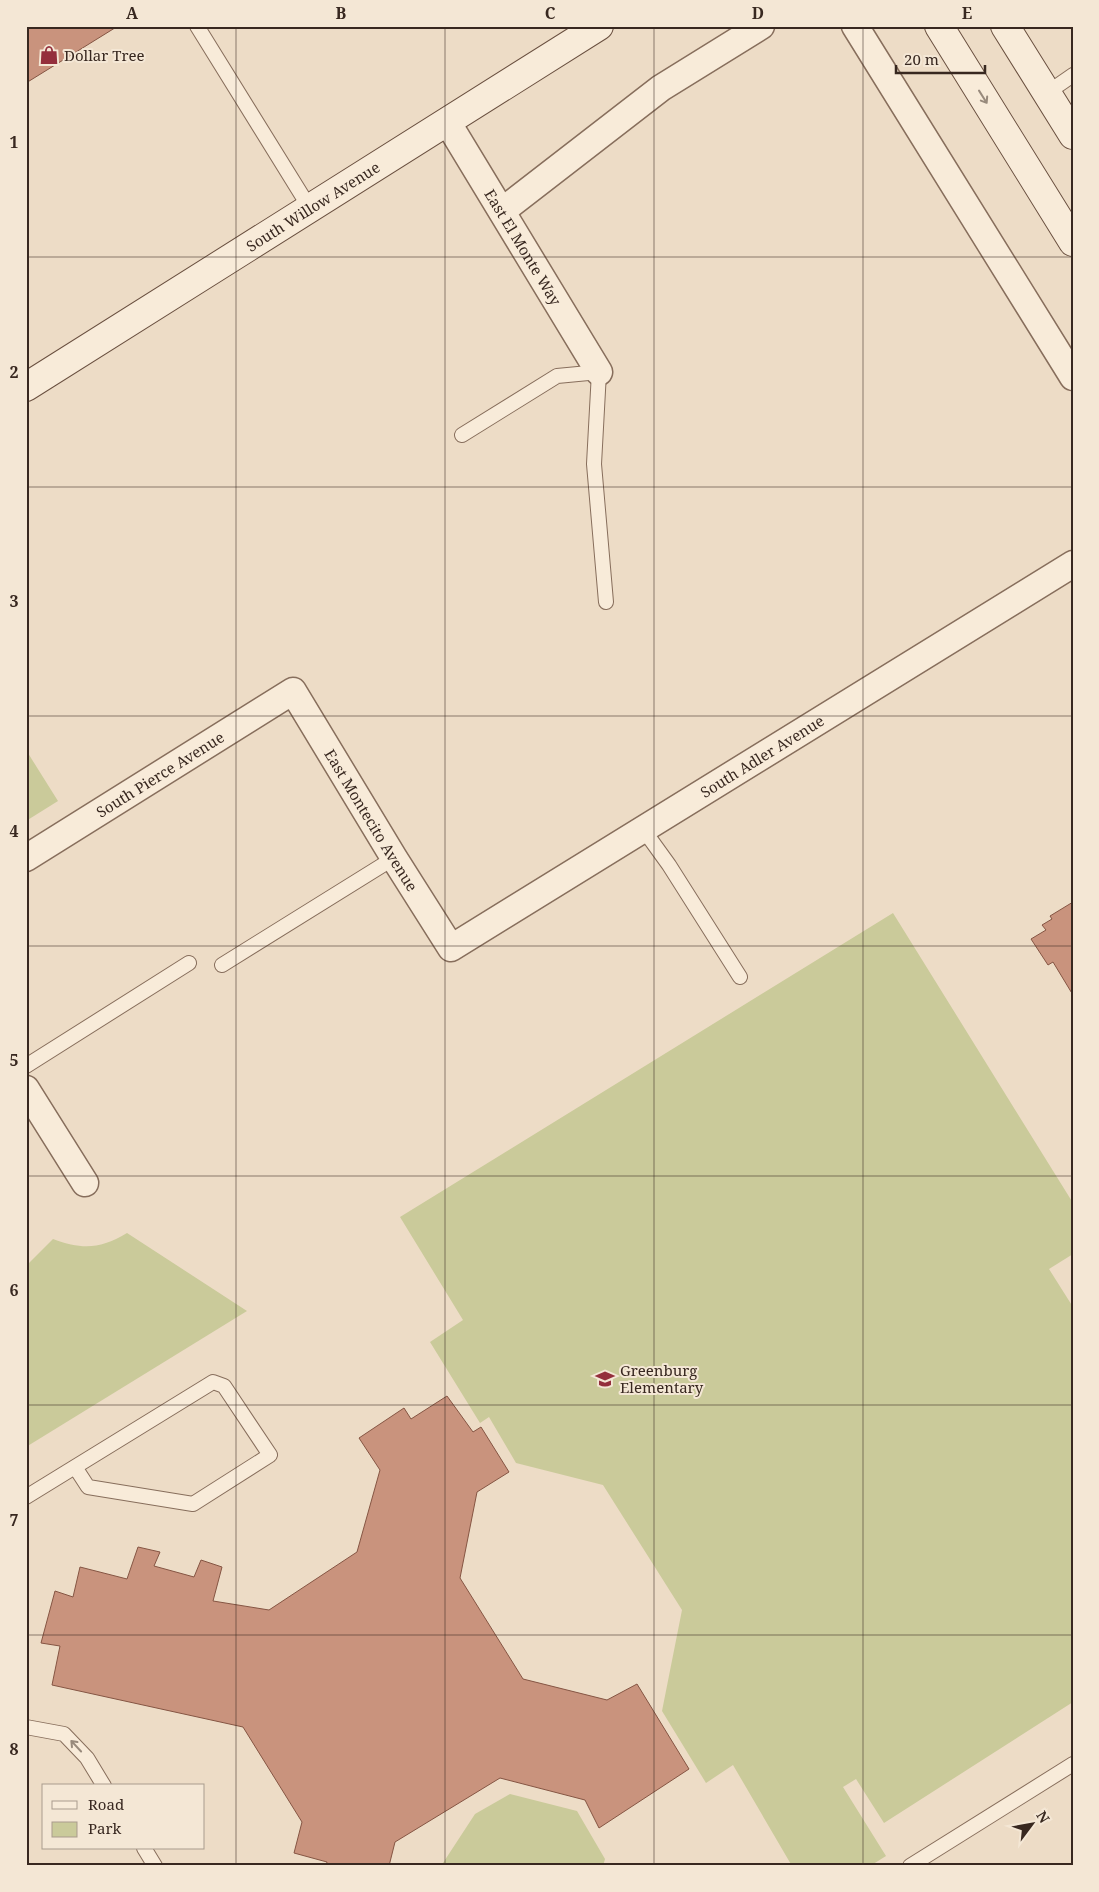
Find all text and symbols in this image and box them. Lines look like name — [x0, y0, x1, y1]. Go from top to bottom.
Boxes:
text: A — [126, 2, 139, 24]
text: B — [336, 2, 347, 24]
text: C — [545, 2, 556, 24]
text: D — [752, 2, 764, 24]
text: E — [962, 2, 972, 24]
scale bar — [896, 42, 985, 74]
shop icon: Dollar Tree — [38, 44, 60, 66]
place label: Dollar Tree — [64, 45, 145, 65]
text: 20 m — [904, 49, 939, 69]
one-way arrow — [979, 90, 989, 104]
text: 1 — [9, 131, 19, 153]
street label: South Willow Avenue — [242, 157, 383, 256]
street label: East El Monte Way — [480, 185, 566, 309]
text: 2 — [9, 361, 19, 383]
text: 3 — [9, 590, 19, 612]
street label: South Adler Avenue — [696, 710, 828, 802]
street label: South Pierce Avenue — [92, 727, 228, 822]
street label: East Montecito Avenue — [320, 745, 423, 895]
text: 4 — [9, 820, 19, 842]
text: 5 — [9, 1049, 19, 1071]
text: 6 — [9, 1279, 19, 1301]
place label: Greenburg Elementary — [620, 1360, 704, 1397]
school or university icon: Greenburg Elementary — [594, 1368, 616, 1390]
text: 7 — [9, 1509, 19, 1531]
text: 8 — [9, 1738, 19, 1760]
one-way arrow — [70, 1740, 82, 1753]
legend — [42, 1784, 205, 1850]
text: Road — [88, 1794, 124, 1814]
north arrow — [1006, 1800, 1056, 1850]
text: N — [1032, 1807, 1054, 1827]
text: Park — [88, 1818, 122, 1838]

